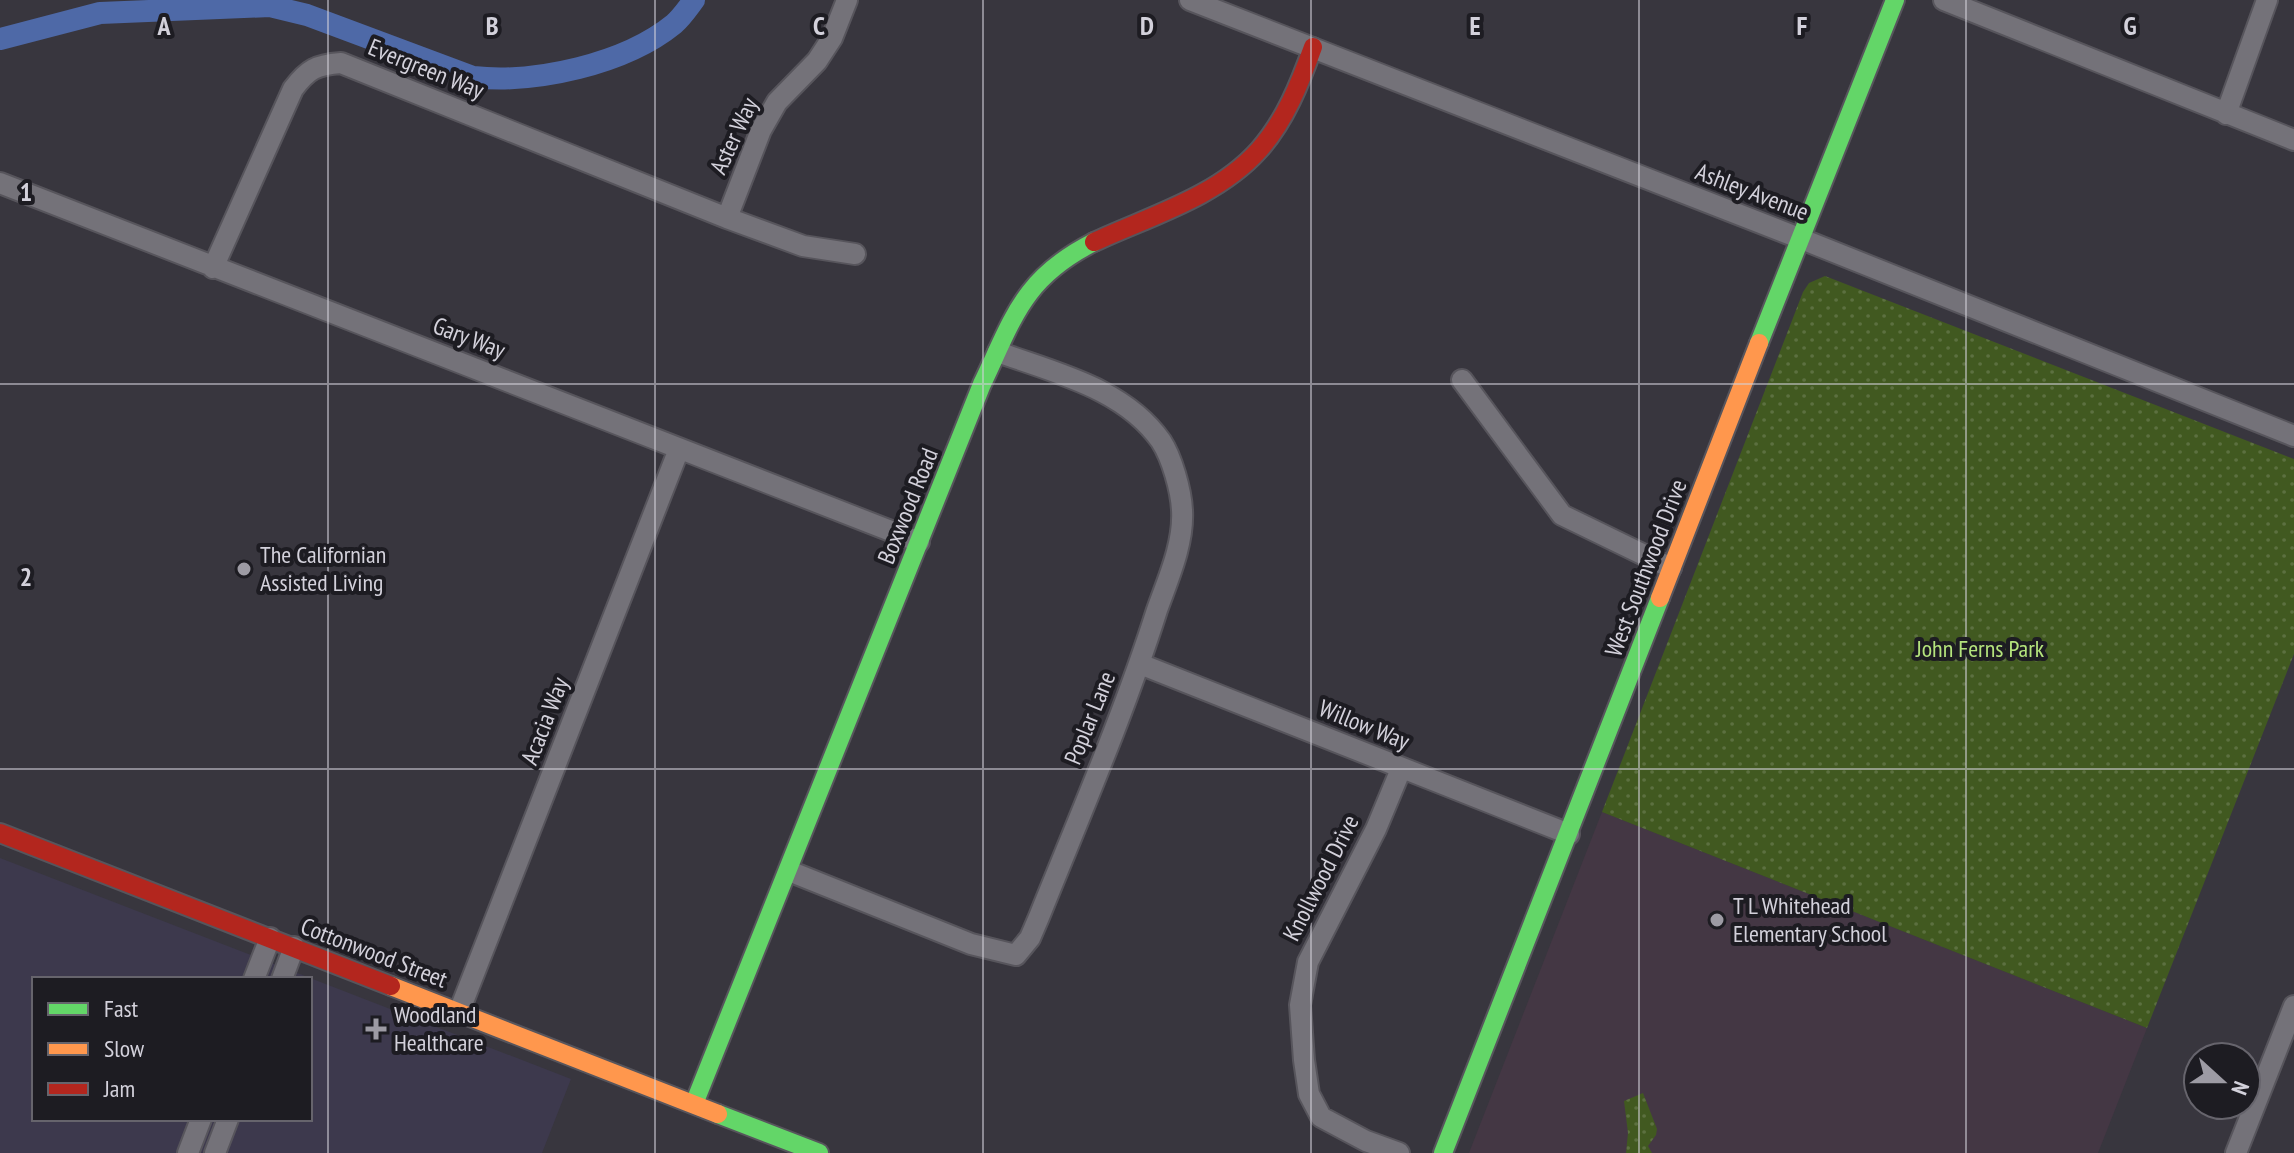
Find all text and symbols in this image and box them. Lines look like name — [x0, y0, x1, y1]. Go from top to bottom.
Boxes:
text: A — [156, 9, 171, 42]
text: B — [486, 9, 499, 42]
text: C — [813, 9, 825, 42]
text: D — [1140, 9, 1154, 42]
text: E — [1469, 9, 1481, 42]
text: F — [1797, 9, 1808, 42]
text: G — [2123, 9, 2137, 42]
street label: Evergreen Way — [364, 31, 488, 106]
street label: Aster Way — [702, 93, 765, 179]
street label: Ashley Avenue — [1691, 156, 1813, 227]
text: 1 — [20, 175, 32, 208]
street label: Gary Way — [429, 310, 510, 365]
street label: Boxwood Road — [870, 443, 945, 568]
street label: West Southwood Drive — [1598, 475, 1694, 661]
place label: The Californian Assisted Living — [260, 539, 386, 598]
text: 2 — [20, 560, 32, 593]
marker: The Californian Assisted Living — [235, 560, 253, 578]
park label: John Ferns Park — [1915, 633, 2045, 664]
street label: Poplar Lane — [1057, 667, 1122, 769]
street label: Acacia Way — [514, 673, 575, 769]
street label: Willow Way — [1314, 692, 1414, 757]
street label: Knollwood Drive — [1276, 810, 1366, 946]
place label: T L Whitehead Elementary School — [1733, 890, 1887, 949]
street label: Cottonwood Street — [297, 910, 452, 995]
marker: T L Whitehead Elementary School — [1708, 911, 1726, 929]
legend — [32, 977, 312, 1121]
text: Fast — [104, 993, 139, 1024]
place label: Woodland Healthcare — [394, 999, 484, 1058]
marker: Woodland Healthcare — [365, 1018, 387, 1040]
text: Slow — [104, 1033, 145, 1064]
north arrow — [2182, 1041, 2262, 1121]
text: Jam — [103, 1073, 135, 1104]
text: N — [2225, 1078, 2256, 1099]

